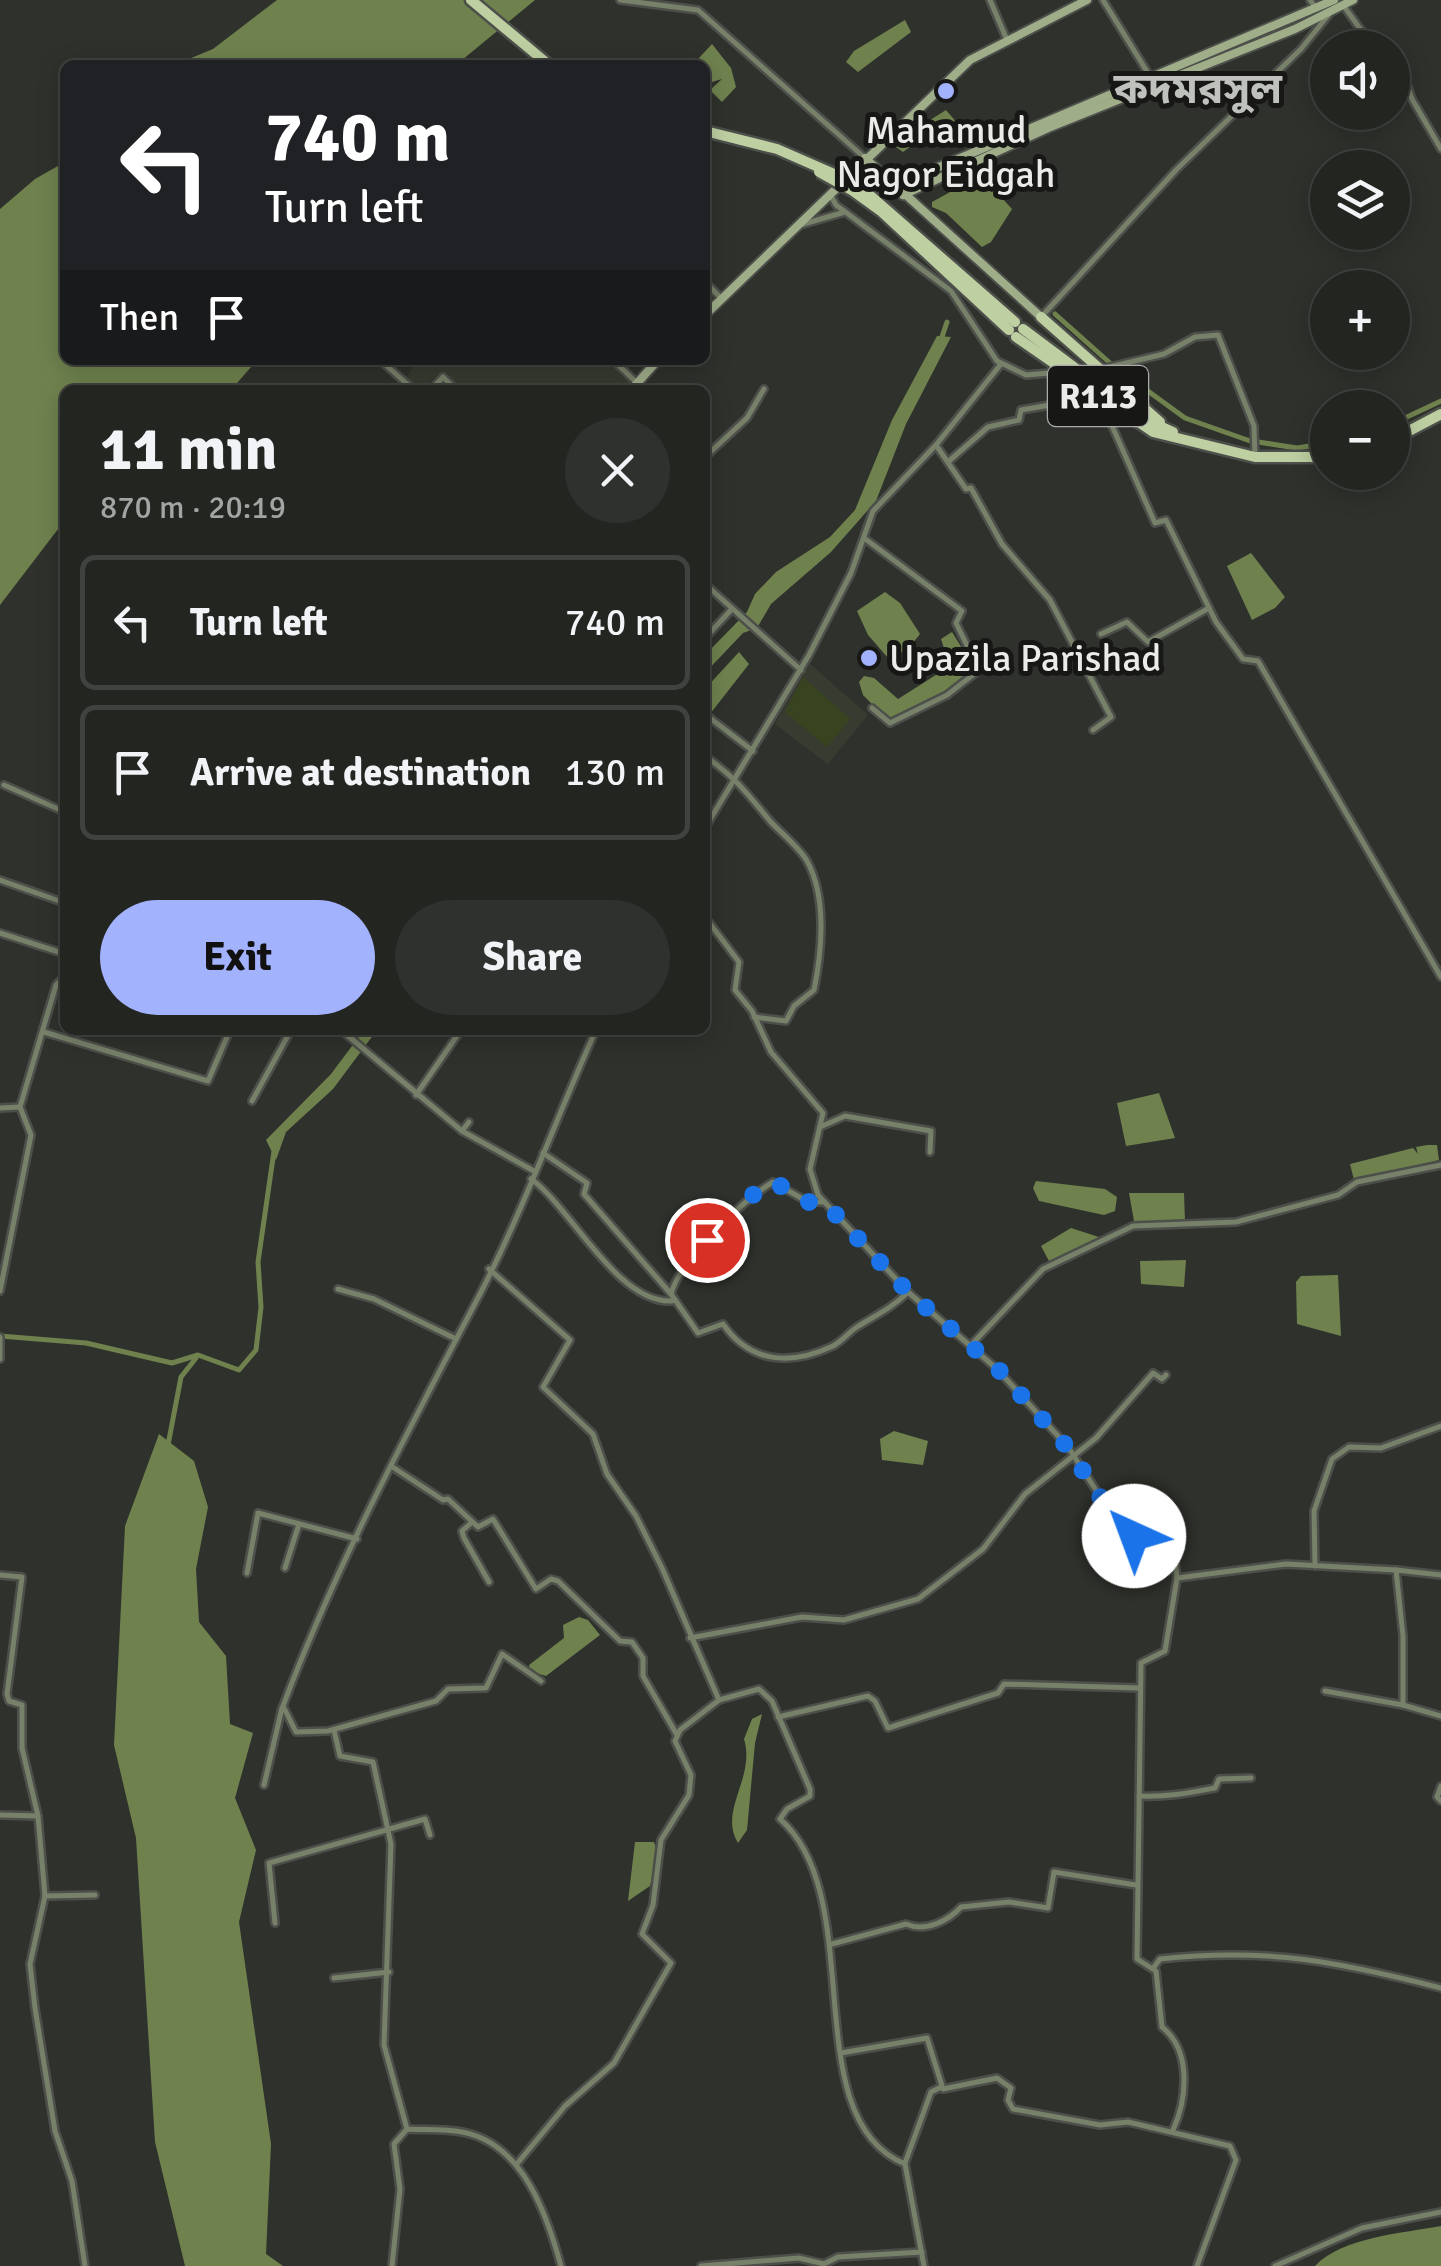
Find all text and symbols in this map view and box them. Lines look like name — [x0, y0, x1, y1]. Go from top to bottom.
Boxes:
map controls — [1310, 30, 1410, 490]
button: sound — [1310, 30, 1410, 130]
district label: কদমরসুল — [1113, 64, 1283, 115]
marker: Mahamud Nagor Eidgah — [935, 80, 957, 102]
text: 740 m — [265, 94, 450, 180]
icon: left — [100, 100, 230, 230]
place label: Mahamud Nagor Eidgah — [836, 107, 1056, 198]
button: layers — [1310, 150, 1410, 250]
text: Turn left — [265, 180, 424, 235]
button: + — [1310, 270, 1410, 370]
icon: arrive — [199, 290, 254, 345]
text: Then — [100, 294, 179, 341]
road number: R113 — [1048, 366, 1148, 426]
button: − — [1310, 390, 1410, 490]
text: 11 min — [100, 413, 277, 487]
button: close — [565, 418, 670, 523]
text: 870 m · 20:19 — [100, 488, 286, 527]
icon: left — [105, 595, 160, 650]
text: Turn left — [190, 599, 328, 646]
text: 740 m — [565, 599, 665, 646]
place label: Upazila Parishad — [889, 635, 1161, 682]
marker: Upazila Parishad — [858, 647, 880, 669]
icon: arrive — [105, 745, 160, 800]
text: Arrive at destination — [190, 749, 531, 796]
text: 130 m — [565, 749, 665, 796]
button: Exit — [100, 900, 375, 1015]
button: Share — [395, 900, 670, 1015]
pin — [665, 1198, 750, 1283]
icon: arrive — [680, 1213, 735, 1268]
position arrow — [1082, 1484, 1186, 1588]

